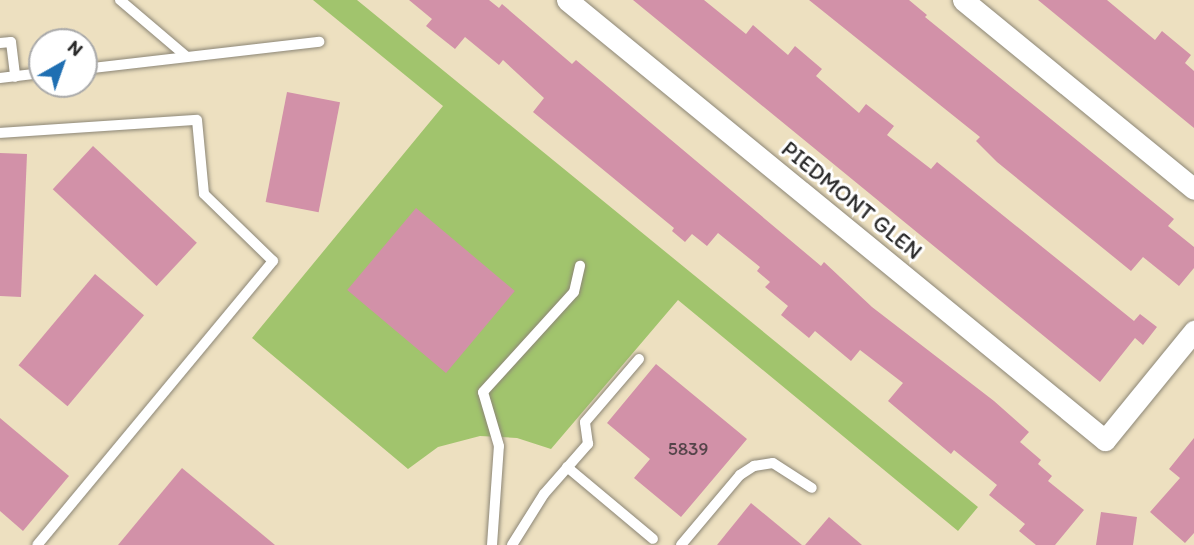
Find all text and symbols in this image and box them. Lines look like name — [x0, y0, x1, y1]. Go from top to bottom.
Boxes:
north arrow — [28, 28, 98, 98]
text: N — [63, 35, 88, 61]
street label: PIEDMONT GLEN — [776, 135, 928, 265]
house number: 5839 — [668, 438, 708, 460]

